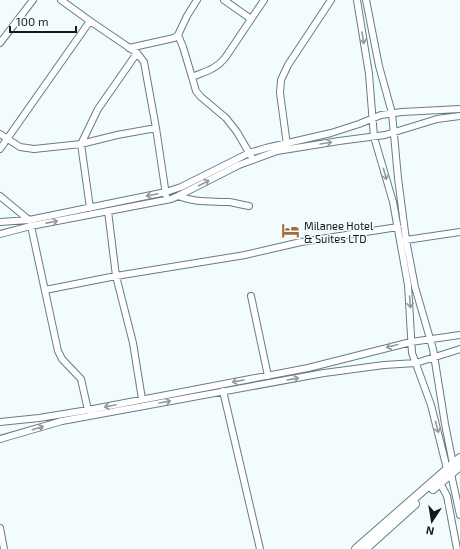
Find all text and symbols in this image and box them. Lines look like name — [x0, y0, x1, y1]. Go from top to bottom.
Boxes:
scale bar — [10, 8, 76, 34]
text: 100 m — [16, 14, 48, 28]
one-way arrow — [360, 32, 368, 45]
one-way arrow — [319, 139, 332, 147]
one-way arrow — [382, 167, 390, 180]
one-way arrow — [197, 179, 209, 186]
one-way arrow — [146, 192, 159, 200]
one-way arrow — [45, 218, 58, 226]
place label: Milanee Hotel & Suites LTD — [304, 219, 374, 245]
hotel icon: Milanee Hotel & Suites LTD — [281, 221, 301, 241]
one-way arrow — [406, 295, 413, 308]
one-way arrow — [386, 343, 399, 351]
one-way arrow — [286, 374, 299, 382]
one-way arrow — [232, 377, 245, 385]
one-way arrow — [158, 398, 171, 406]
one-way arrow — [104, 402, 117, 410]
one-way arrow — [434, 421, 441, 434]
one-way arrow — [31, 424, 44, 431]
north arrow — [412, 501, 452, 541]
text: N — [425, 524, 435, 538]

